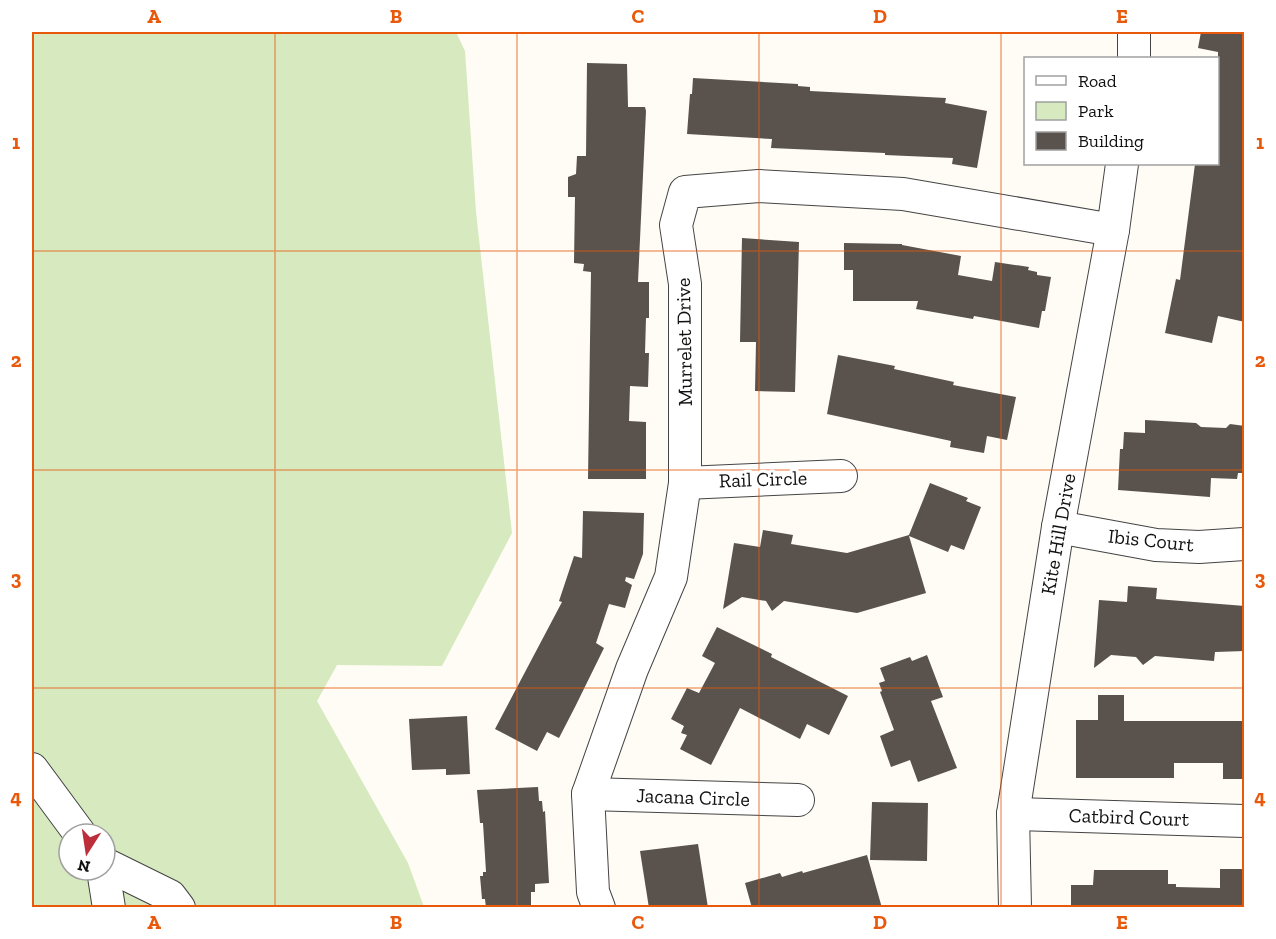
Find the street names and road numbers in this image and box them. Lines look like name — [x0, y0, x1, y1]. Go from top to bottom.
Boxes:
street label: Murrelet Drive — [671, 278, 697, 406]
street label: Rail Circle — [718, 465, 808, 493]
street label: Kite Hill Drive — [1036, 471, 1080, 597]
street label: Ibis Court — [1107, 524, 1196, 557]
street label: Jacana Circle — [636, 783, 750, 811]
street label: Catbird Court — [1068, 803, 1190, 831]

